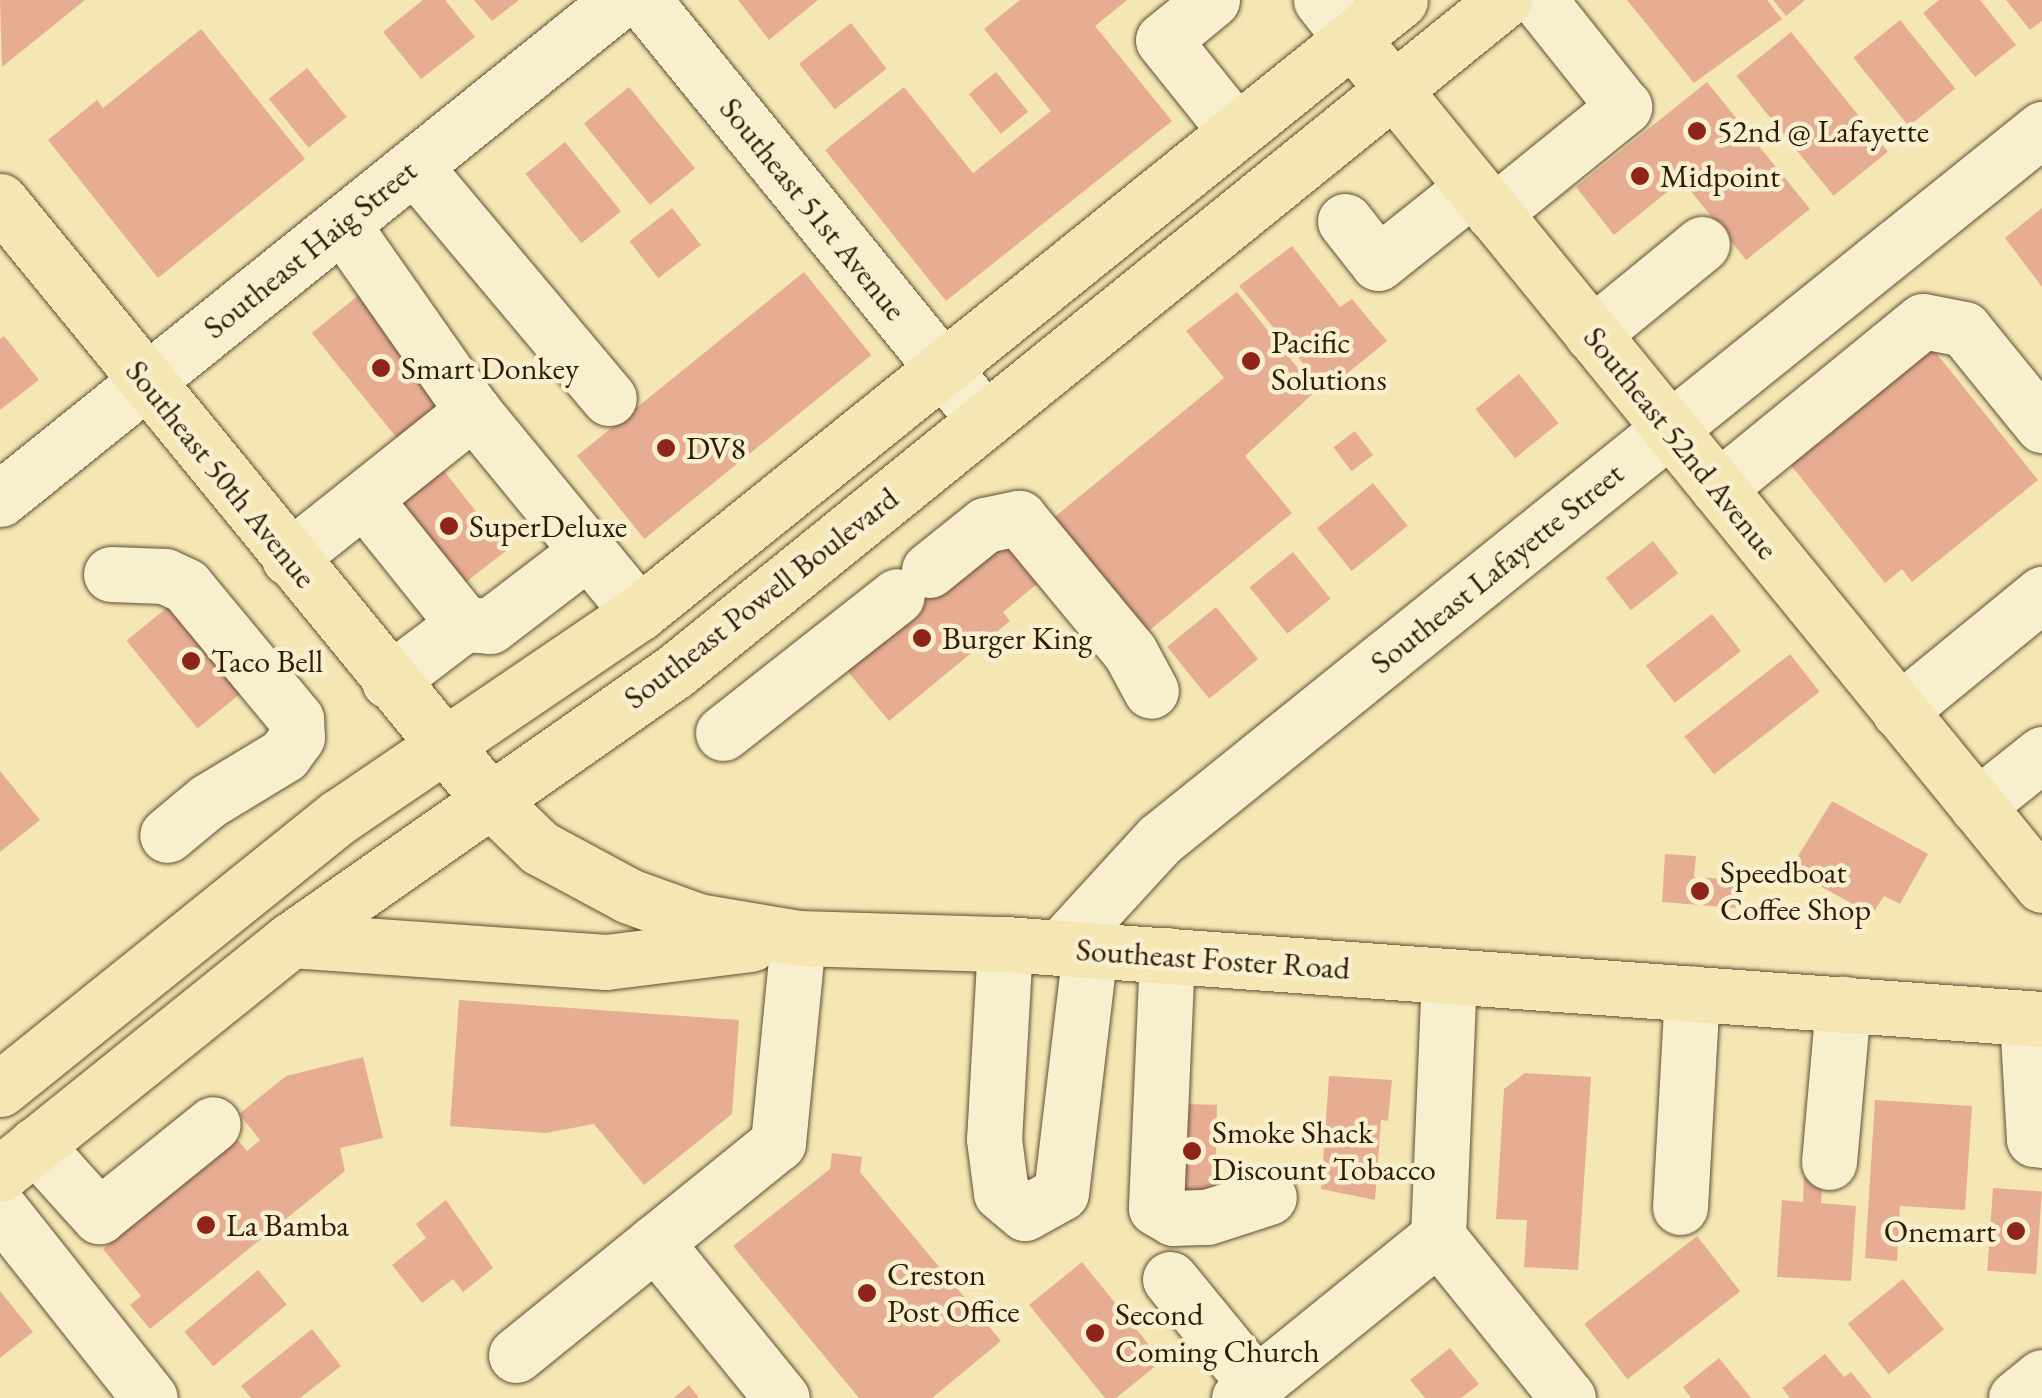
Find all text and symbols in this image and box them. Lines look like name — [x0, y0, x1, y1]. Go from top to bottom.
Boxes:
street label: Southeast 51st Avenue — [711, 90, 915, 328]
place label: 52nd @ Lafayette — [1717, 112, 1929, 150]
marker: 52nd @ Lafayette — [1686, 120, 1708, 142]
street label: Southeast Haig Street — [196, 151, 424, 347]
place label: Midpoint — [1660, 157, 1780, 195]
marker: Midpoint — [1629, 165, 1651, 187]
street label: Southeast 52nd Avenue — [1575, 319, 1787, 567]
place label: Pacific Solutions — [1271, 324, 1387, 399]
place label: Smart Donkey — [401, 349, 579, 387]
marker: Pacific Solutions — [1240, 350, 1262, 372]
street label: Southeast 50th Avenue — [117, 352, 325, 596]
marker: Smart Donkey — [370, 357, 392, 379]
place label: DV8 — [686, 429, 746, 467]
marker: DV8 — [655, 437, 677, 459]
street label: Southeast Lafayette Street — [1363, 454, 1631, 682]
street label: Southeast Powell Boulevard — [616, 479, 906, 717]
place label: SuperDeluxe — [469, 507, 627, 545]
marker: SuperDeluxe — [438, 515, 460, 537]
place label: Burger King — [942, 619, 1092, 657]
marker: Burger King — [911, 627, 933, 649]
place label: Taco Bell — [211, 642, 323, 680]
marker: Taco Bell — [180, 650, 202, 672]
place label: Speedboat Coffee Shop — [1720, 854, 1871, 929]
marker: Speedboat Coffee Shop — [1689, 880, 1711, 902]
street label: Southeast Foster Road — [1075, 930, 1351, 988]
place label: Smoke Shack Discount Tobacco — [1212, 1114, 1436, 1189]
marker: Smoke Shack Discount Tobacco — [1181, 1140, 1203, 1162]
place label: La Bamba — [226, 1206, 349, 1244]
place label: Onemart — [1884, 1212, 1996, 1250]
marker: La Bamba — [195, 1214, 217, 1236]
marker: Onemart — [2005, 1220, 2027, 1242]
place label: Creston Post Office — [887, 1256, 1020, 1331]
marker: Creston Post Office — [856, 1282, 878, 1304]
place label: Second Coming Church — [1115, 1296, 1320, 1371]
marker: Second Coming Church — [1084, 1322, 1106, 1344]

